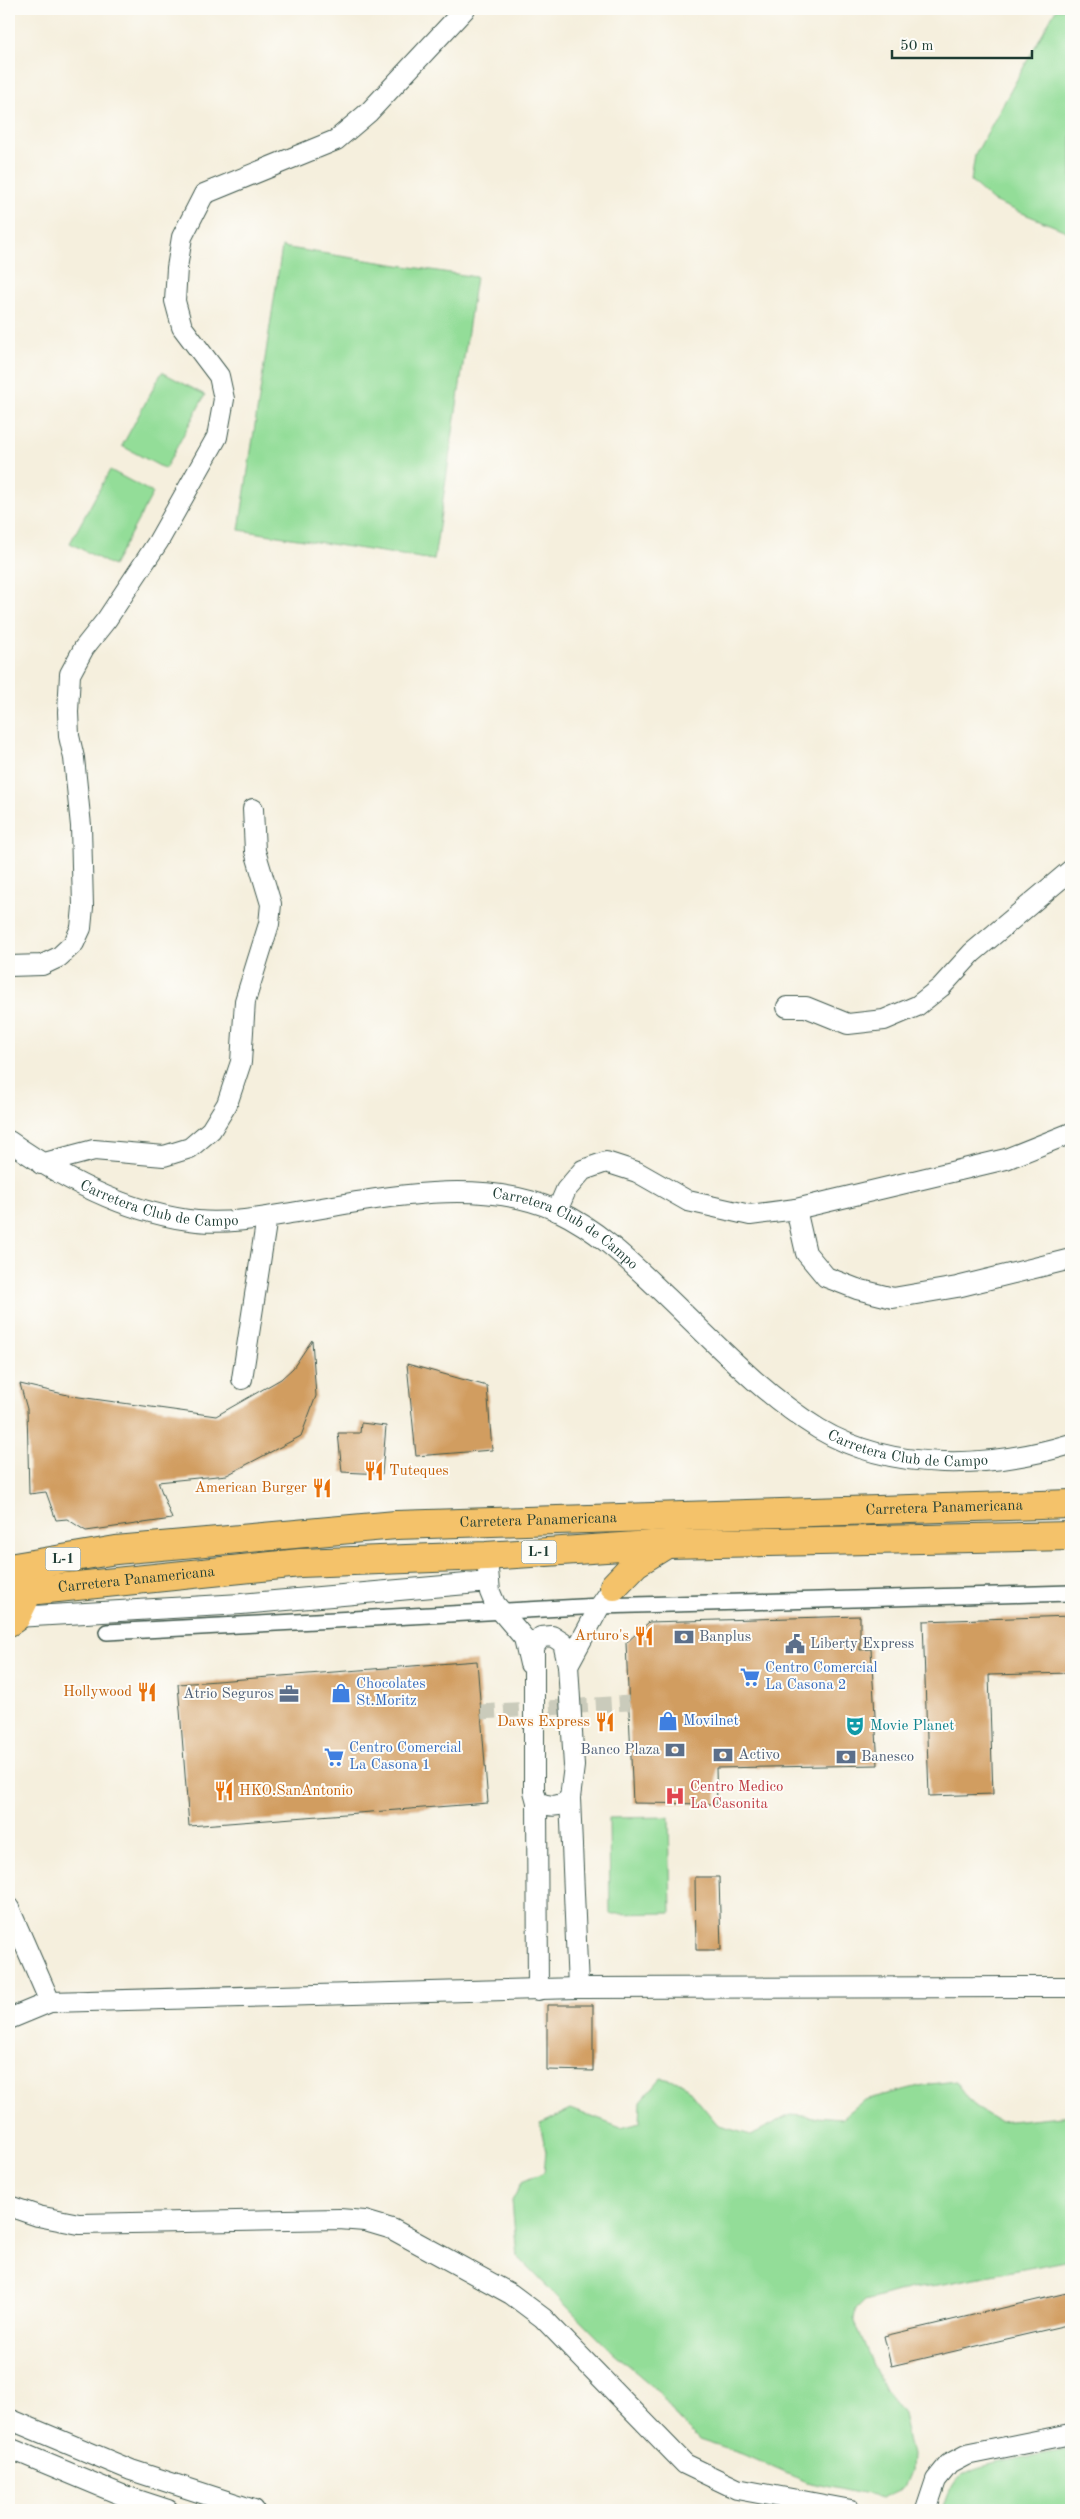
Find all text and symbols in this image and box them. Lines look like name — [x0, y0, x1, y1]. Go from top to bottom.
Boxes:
scale bar — [892, 28, 1032, 60]
text: 50 m — [900, 39, 934, 54]
street label: Carretera Club de Campo — [77, 1178, 239, 1229]
street label: Carretera Club de Campo — [491, 1186, 641, 1273]
street label: Carretera Club de Campo — [825, 1428, 989, 1470]
restaurant icon: Tuteques — [363, 1460, 385, 1482]
place label: Tuteques — [389, 1464, 449, 1479]
restaurant icon: American Burger — [311, 1477, 333, 1499]
place label: American Burger — [195, 1481, 307, 1496]
street label: Carretera Panamericana — [865, 1498, 1024, 1518]
street label: Carretera Panamericana — [459, 1511, 618, 1531]
road number: L-1 — [522, 1540, 556, 1564]
road number: L-1 — [46, 1548, 80, 1570]
street label: Carretera Panamericana — [57, 1564, 216, 1595]
restaurant icon: Arturo's — [633, 1625, 655, 1647]
bank icon: Banplus — [673, 1626, 695, 1648]
place label: Arturo's — [574, 1629, 629, 1644]
place label: Banplus — [699, 1630, 751, 1645]
public building icon: Liberty Express — [784, 1633, 806, 1655]
place label: Liberty Express — [810, 1637, 914, 1652]
place label: Centro Comercial La Casona 2 — [765, 1661, 878, 1693]
supermarket icon: Centro Comercial La Casona 2 — [739, 1666, 761, 1688]
place label: Chocolates St.Moritz — [356, 1677, 426, 1709]
restaurant icon: Hollywood — [136, 1681, 158, 1703]
shop icon: Chocolates St.Moritz — [330, 1682, 352, 1704]
office icon: Atrio Seguros — [278, 1683, 300, 1705]
place label: Hollywood — [63, 1685, 132, 1700]
place label: Atrio Seguros — [183, 1687, 274, 1702]
shop icon: Movilnet — [657, 1710, 679, 1732]
restaurant icon: Daws Express — [594, 1711, 616, 1733]
place label: Movilnet — [683, 1714, 739, 1729]
place label: Daws Express — [497, 1715, 590, 1730]
theatre icon: Movie Planet — [844, 1715, 866, 1737]
place label: Movie Planet — [870, 1719, 954, 1734]
bank icon: Banco Plaza — [664, 1739, 686, 1761]
place label: Centro Comercial La Casona 1 — [349, 1741, 462, 1773]
place label: Banco Plaza — [580, 1743, 661, 1758]
bank icon: Activo — [712, 1744, 734, 1766]
supermarket icon: Centro Comercial La Casona 1 — [323, 1746, 345, 1768]
bank icon: Banesco — [835, 1746, 857, 1768]
place label: Activo — [738, 1748, 780, 1763]
place label: Banesco — [861, 1750, 914, 1765]
restaurant icon: HKO.SanAntonio — [213, 1780, 235, 1802]
place label: Centro Medico La Casonita — [690, 1780, 783, 1812]
place label: HKO.SanAntonio — [239, 1784, 353, 1799]
hospital icon: Centro Medico La Casonita — [664, 1785, 686, 1807]

